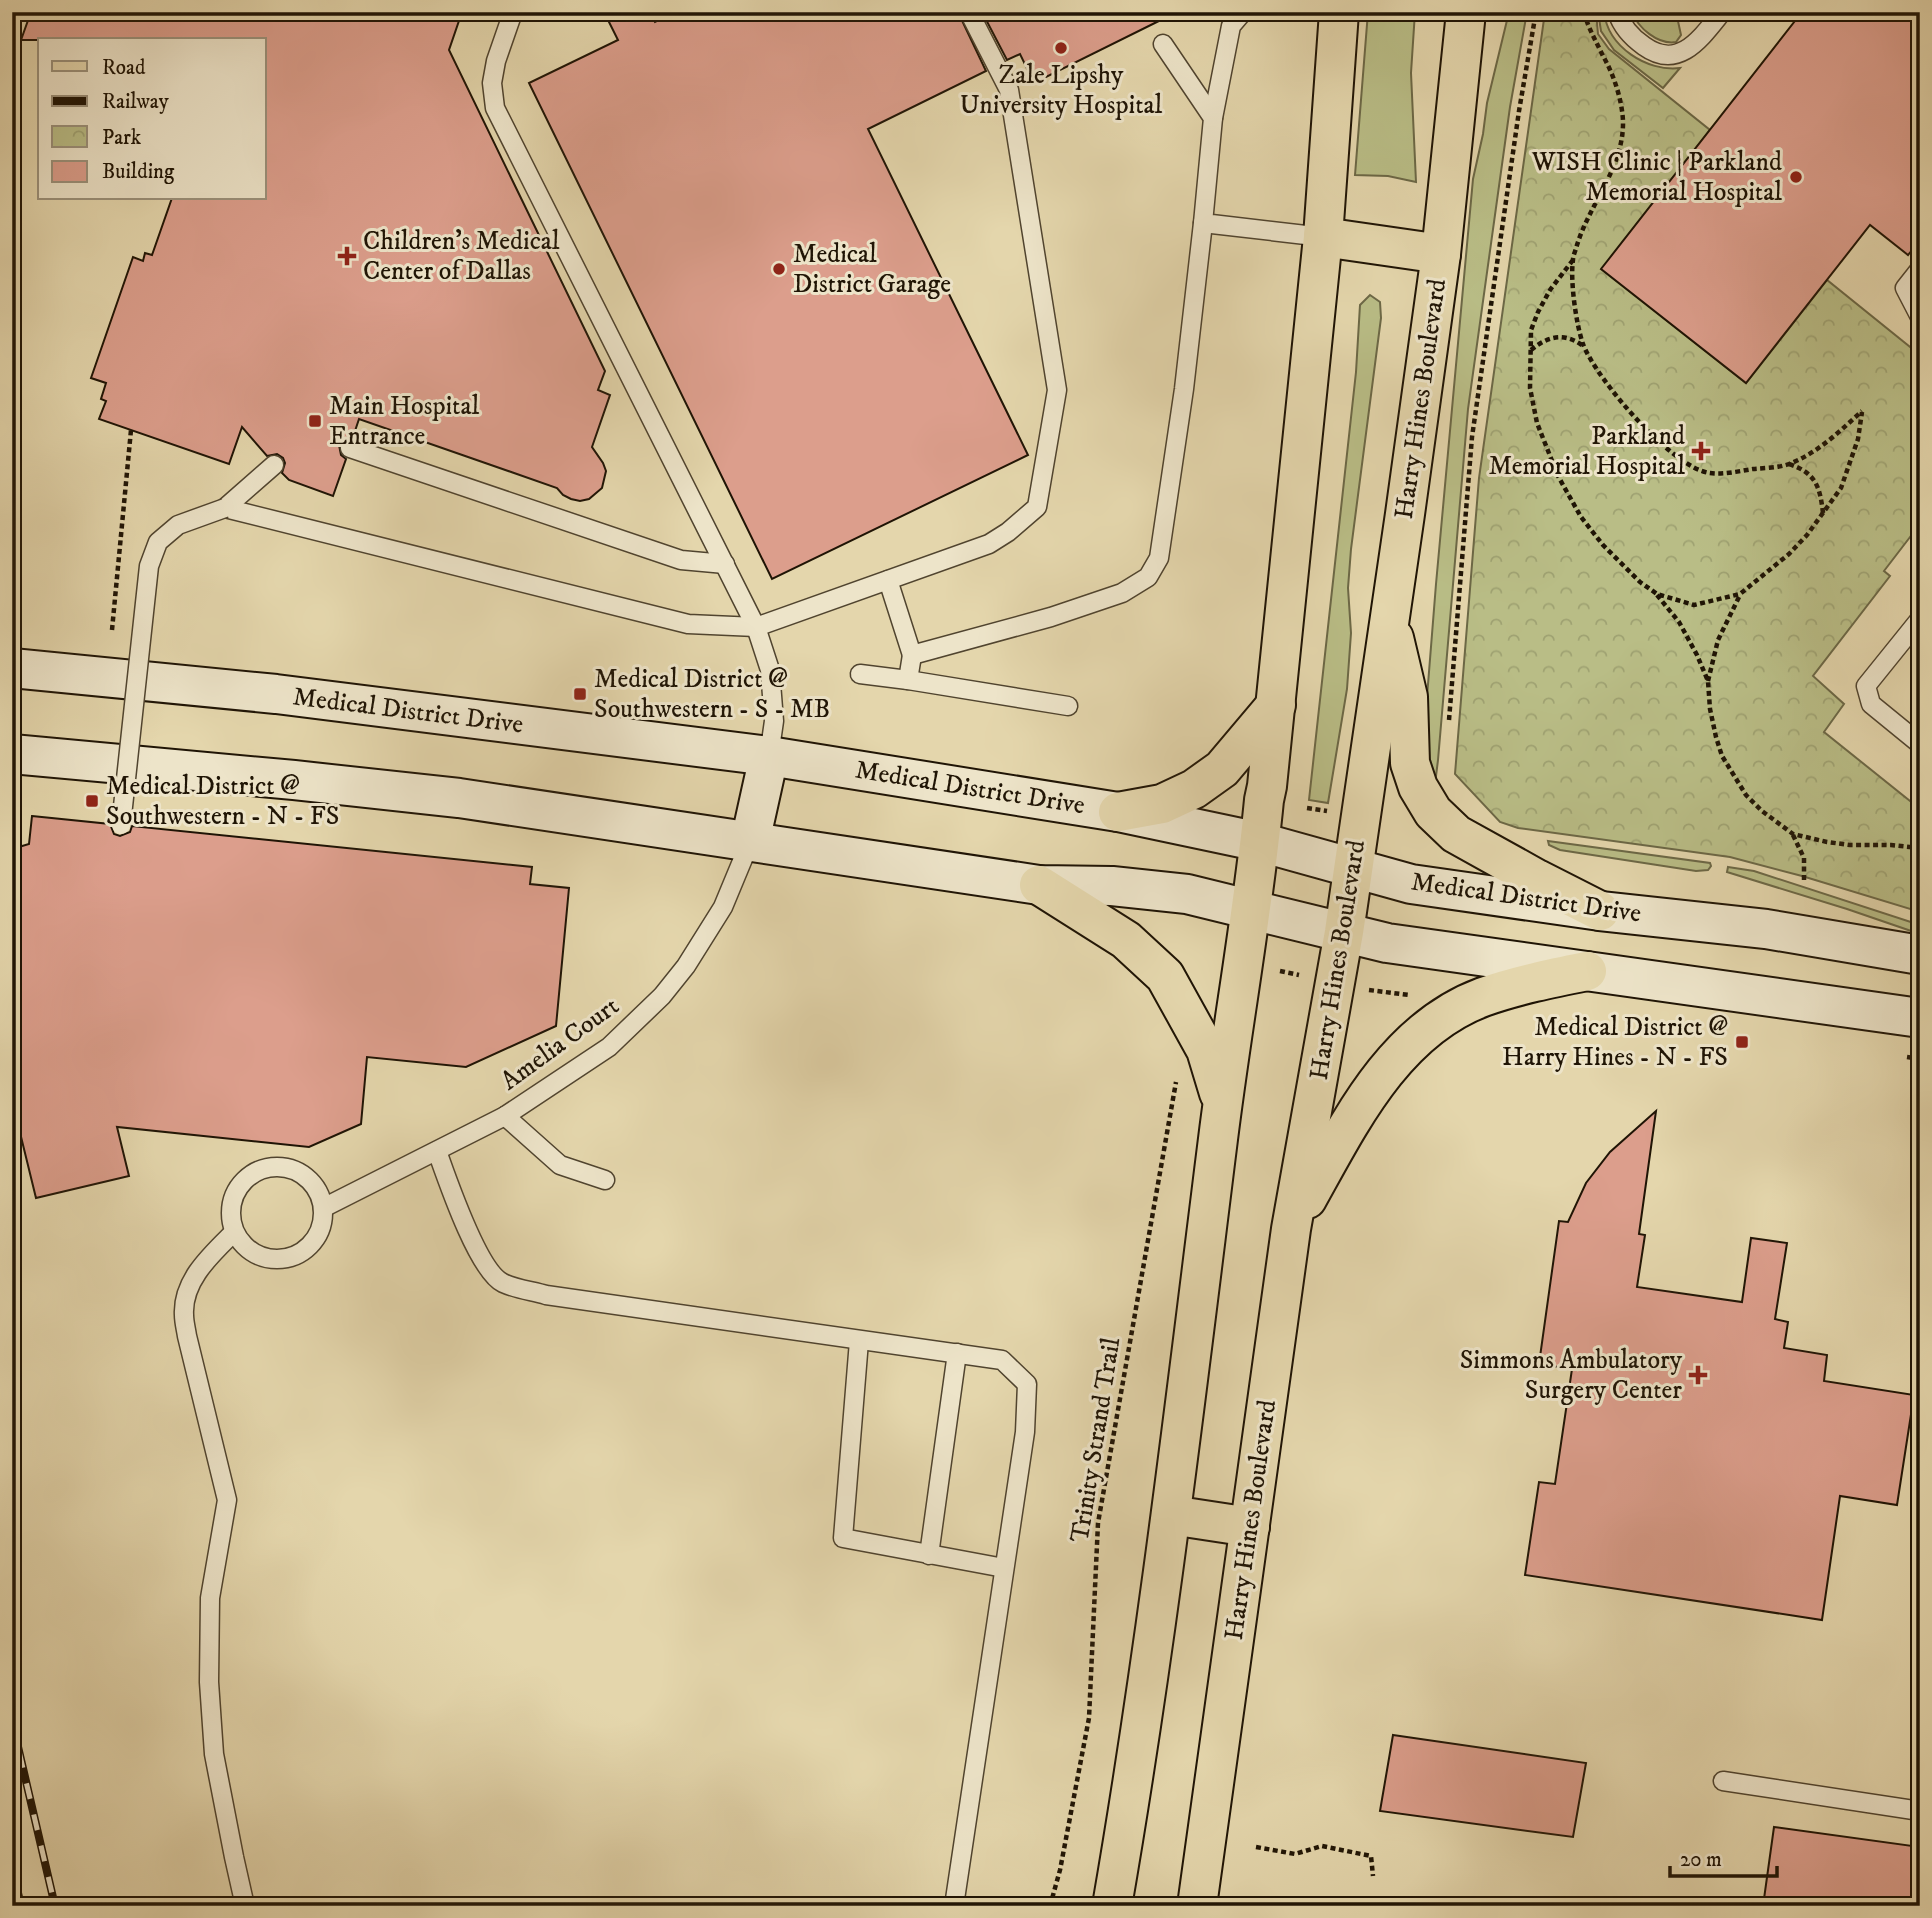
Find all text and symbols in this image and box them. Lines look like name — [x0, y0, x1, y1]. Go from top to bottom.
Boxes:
legend — [38, 38, 266, 200]
marker: Zale Lipshy University Hospital — [1053, 40, 1069, 56]
text: Road — [102, 55, 146, 81]
place label: Zale Lipshy University Hospital — [960, 59, 1163, 122]
text: Railway — [102, 89, 170, 115]
text: Park — [102, 125, 142, 151]
place label: WISH Clinic | Parkland Memorial Hospital — [1531, 146, 1782, 209]
text: Building — [102, 159, 175, 185]
marker: WISH Clinic | Parkland Memorial Hospital — [1788, 169, 1804, 185]
place label: Children's Medical Center of Dallas — [363, 225, 560, 288]
place label: Medical District Garage — [793, 238, 951, 301]
marker: Children's Medical Center of Dallas — [337, 246, 357, 266]
marker: Medical District Garage — [771, 261, 787, 277]
street label: Harry Hines Boulevard — [1388, 277, 1454, 521]
place label: Main Hospital Entrance — [329, 390, 479, 453]
marker: Main Hospital Entrance — [307, 413, 323, 429]
place label: Parkland Memorial Hospital — [1488, 420, 1685, 483]
marker: Parkland Memorial Hospital — [1691, 441, 1711, 461]
place label: Medical District @ Southwestern - S - MB — [594, 663, 830, 726]
street label: Medical District Drive — [291, 680, 525, 742]
marker: Medical District @ Southwestern - S - MB — [572, 686, 588, 702]
street label: Medical District Drive — [853, 754, 1087, 822]
place label: Medical District @ Southwestern - N - FS — [106, 770, 339, 833]
marker: Medical District @ Southwestern - N - FS — [84, 793, 100, 809]
street label: Harry Hines Boulevard — [1303, 838, 1373, 1082]
street label: Medical District Drive — [1409, 866, 1643, 930]
street label: Amelia Court — [494, 990, 626, 1098]
place label: Medical District @ Harry Hines - N - FS — [1502, 1011, 1728, 1074]
marker: Medical District @ Harry Hines - N - FS — [1734, 1034, 1750, 1050]
street label: Trinity Strand Trail — [1064, 1335, 1129, 1545]
place label: Simmons Ambulatory Surgery Center — [1460, 1344, 1683, 1407]
marker: Simmons Ambulatory Surgery Center — [1688, 1365, 1708, 1385]
street label: Harry Hines Boulevard — [1218, 1398, 1284, 1642]
scale bar — [1670, 1834, 1776, 1878]
text: 20 m — [1680, 1847, 1722, 1873]

